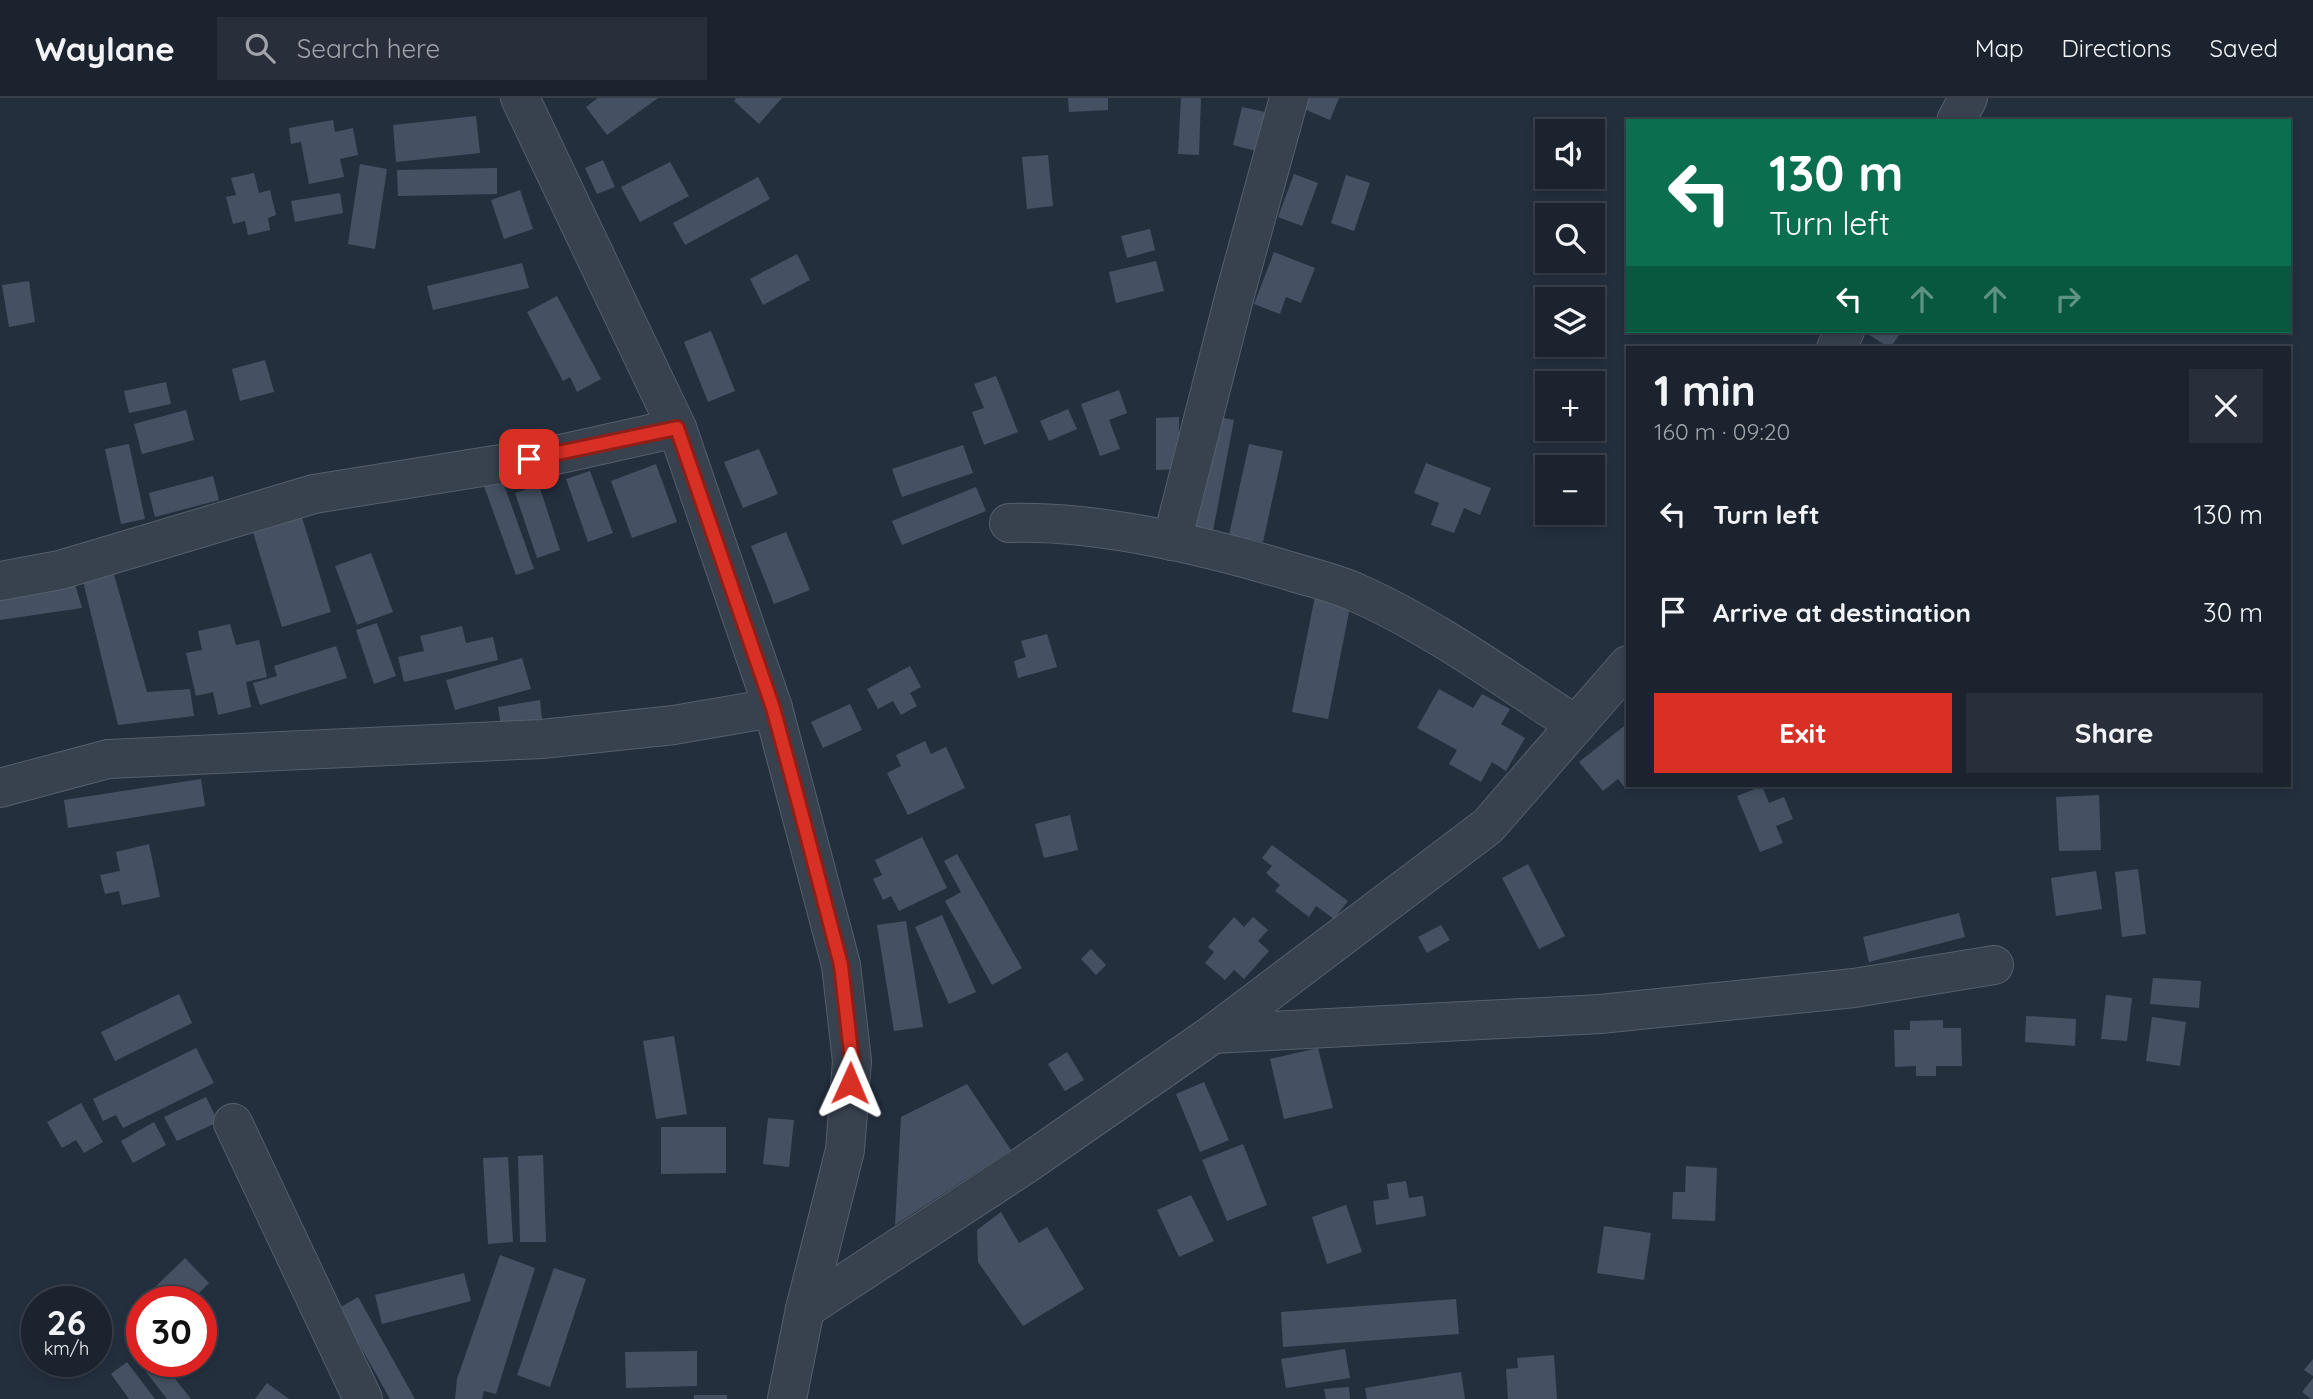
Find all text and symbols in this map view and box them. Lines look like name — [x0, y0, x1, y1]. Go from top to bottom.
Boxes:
search box — [217, 17, 707, 80]
text: Waylane — [35, 28, 175, 69]
icon: search — [241, 29, 279, 67]
text: Search here — [297, 32, 440, 65]
text: Map — [1975, 33, 2024, 63]
text: Directions — [2062, 33, 2172, 63]
text: Saved — [2210, 33, 2278, 63]
map controls — [1535, 119, 1605, 525]
button: sound — [1535, 119, 1605, 189]
text: 130 m — [1769, 142, 1903, 203]
icon: left — [1654, 147, 1745, 238]
button: search — [1535, 203, 1605, 273]
text: Turn left — [1769, 203, 1890, 243]
icon: left — [1830, 280, 1868, 318]
icon: ahead — [1903, 280, 1941, 318]
icon: ahead — [1976, 280, 2014, 318]
icon: right — [2049, 280, 2087, 318]
button: layers — [1535, 287, 1605, 357]
text: 1 min — [1654, 364, 1756, 417]
button: close — [2189, 369, 2263, 443]
button: + — [1535, 371, 1605, 441]
text: 160 m · 09:20 — [1654, 417, 1790, 446]
pin — [499, 429, 559, 489]
icon: arrive — [510, 440, 548, 478]
button: − — [1535, 455, 1605, 525]
icon: left — [1654, 495, 1692, 533]
text: Turn left — [1713, 498, 1820, 531]
text: 130 m — [2193, 498, 2263, 531]
icon: arrive — [1654, 593, 1692, 631]
text: Arrive at destination — [1713, 596, 1971, 629]
text: 30 m — [2203, 596, 2263, 629]
button: Exit — [1654, 693, 1952, 773]
button: Share — [1966, 693, 2263, 773]
position arrow — [813, 1046, 887, 1120]
speed limit sign: 30 — [126, 1286, 217, 1377]
text: 26 — [47, 1300, 86, 1344]
text: km/h — [44, 1337, 89, 1360]

